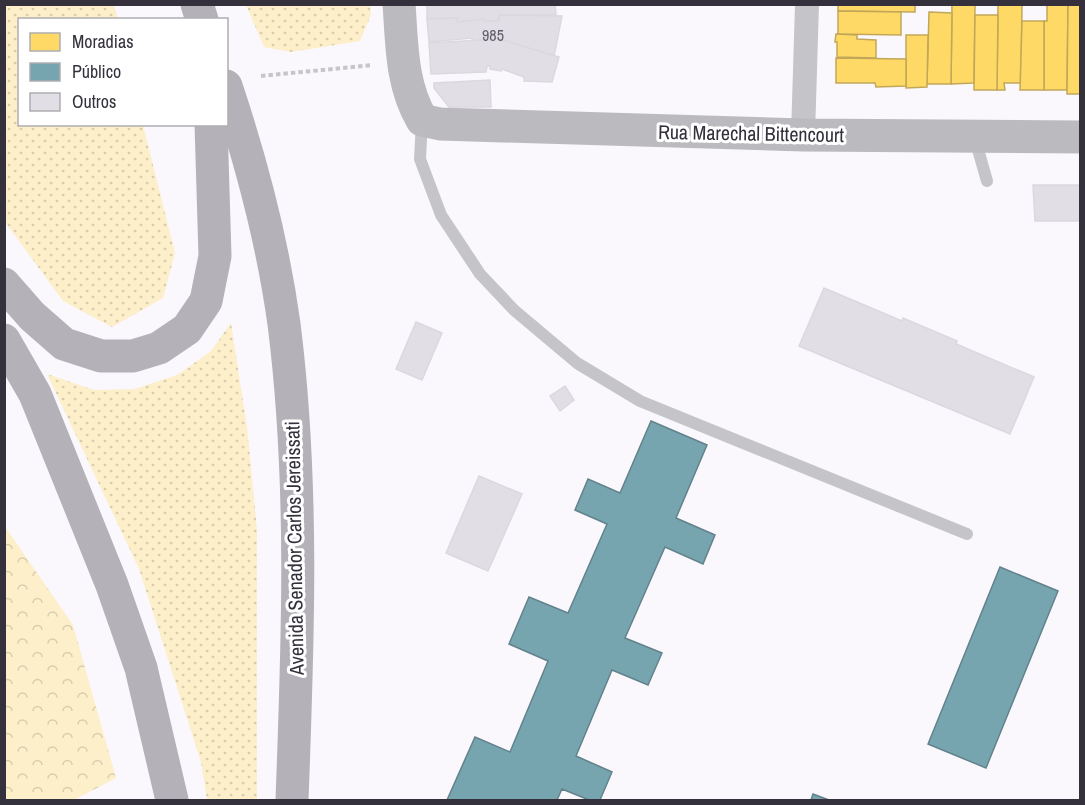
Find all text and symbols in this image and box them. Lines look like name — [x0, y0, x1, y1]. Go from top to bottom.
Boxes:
legend — [18, 18, 228, 126]
house number: 985 — [482, 24, 504, 46]
text: Moradias — [72, 29, 134, 54]
text: Público — [72, 59, 121, 84]
text: Outros — [72, 89, 116, 114]
street label: Rua Marechal Bittencourt — [658, 118, 845, 148]
street label: Avenida Senador Carlos Jereissati — [278, 421, 310, 676]

